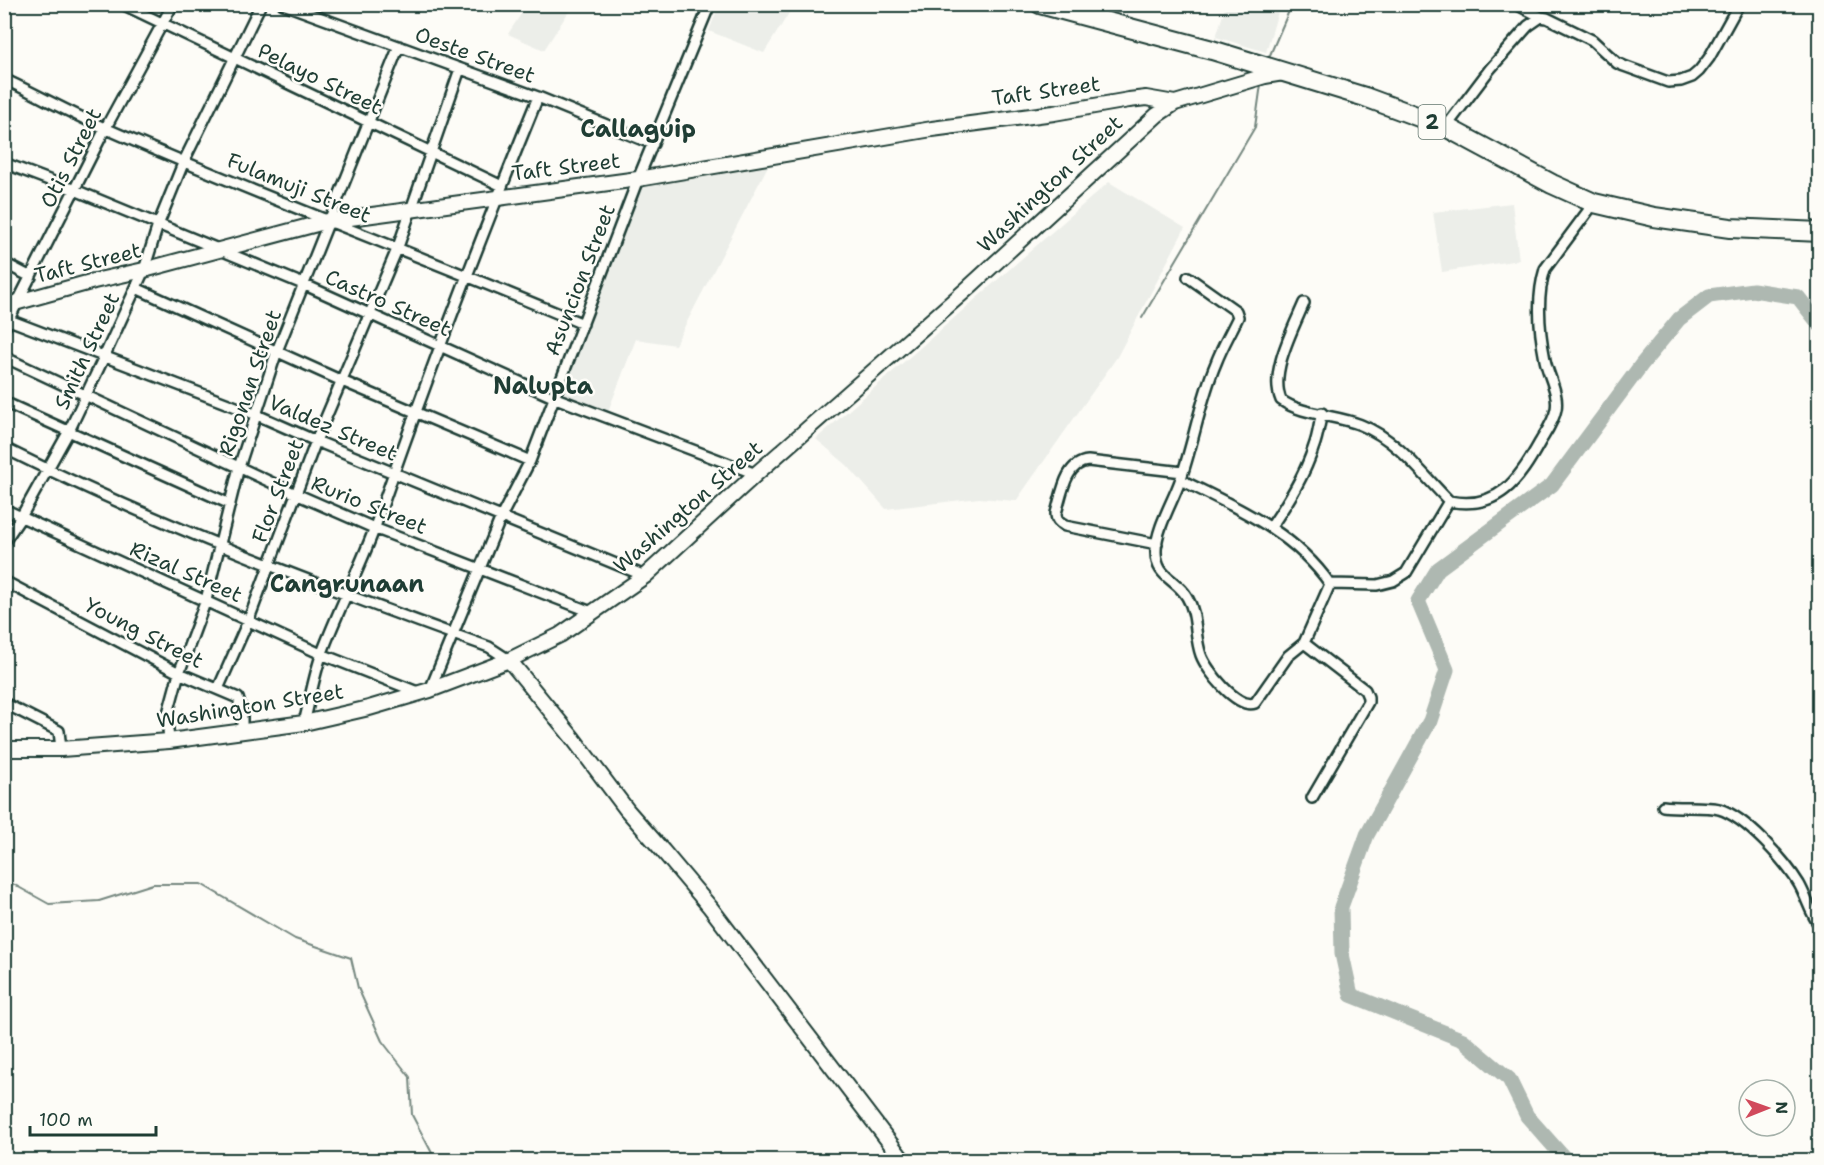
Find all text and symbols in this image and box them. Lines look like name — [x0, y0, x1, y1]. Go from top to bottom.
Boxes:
street label: Oeste Street — [411, 20, 539, 90]
street label: Pelayo Street — [253, 37, 387, 121]
street label: Taft Street — [990, 70, 1102, 112]
street label: Otis Street — [34, 103, 108, 213]
road number: 2 — [1418, 105, 1446, 139]
street label: Washington Street — [971, 109, 1129, 259]
district label: Callaguip — [580, 113, 696, 145]
street label: Fulamuji Street — [223, 146, 375, 230]
street label: Taft Street — [510, 146, 622, 188]
street label: Asuncion Street — [538, 200, 622, 360]
street label: Taft Street — [32, 236, 144, 290]
street label: Castro Street — [321, 263, 455, 343]
street label: Smith Street — [48, 288, 126, 414]
street label: Rigonan Street — [212, 306, 288, 460]
district label: Nalupta — [493, 370, 594, 402]
street label: Valdez Street — [264, 388, 402, 468]
street label: Washington Street — [607, 434, 769, 580]
street label: Flor Street — [245, 435, 311, 547]
street label: Rurio Street — [307, 469, 431, 541]
street label: Rizal Street — [125, 535, 247, 609]
district label: Cangrunaan — [270, 568, 424, 600]
street label: Young Street — [80, 591, 208, 675]
street label: Washington Street — [154, 677, 346, 735]
north arrow — [1737, 1078, 1797, 1138]
scale bar — [30, 1099, 156, 1137]
text: N — [1771, 1101, 1792, 1114]
text: 100 m — [39, 1108, 93, 1132]

